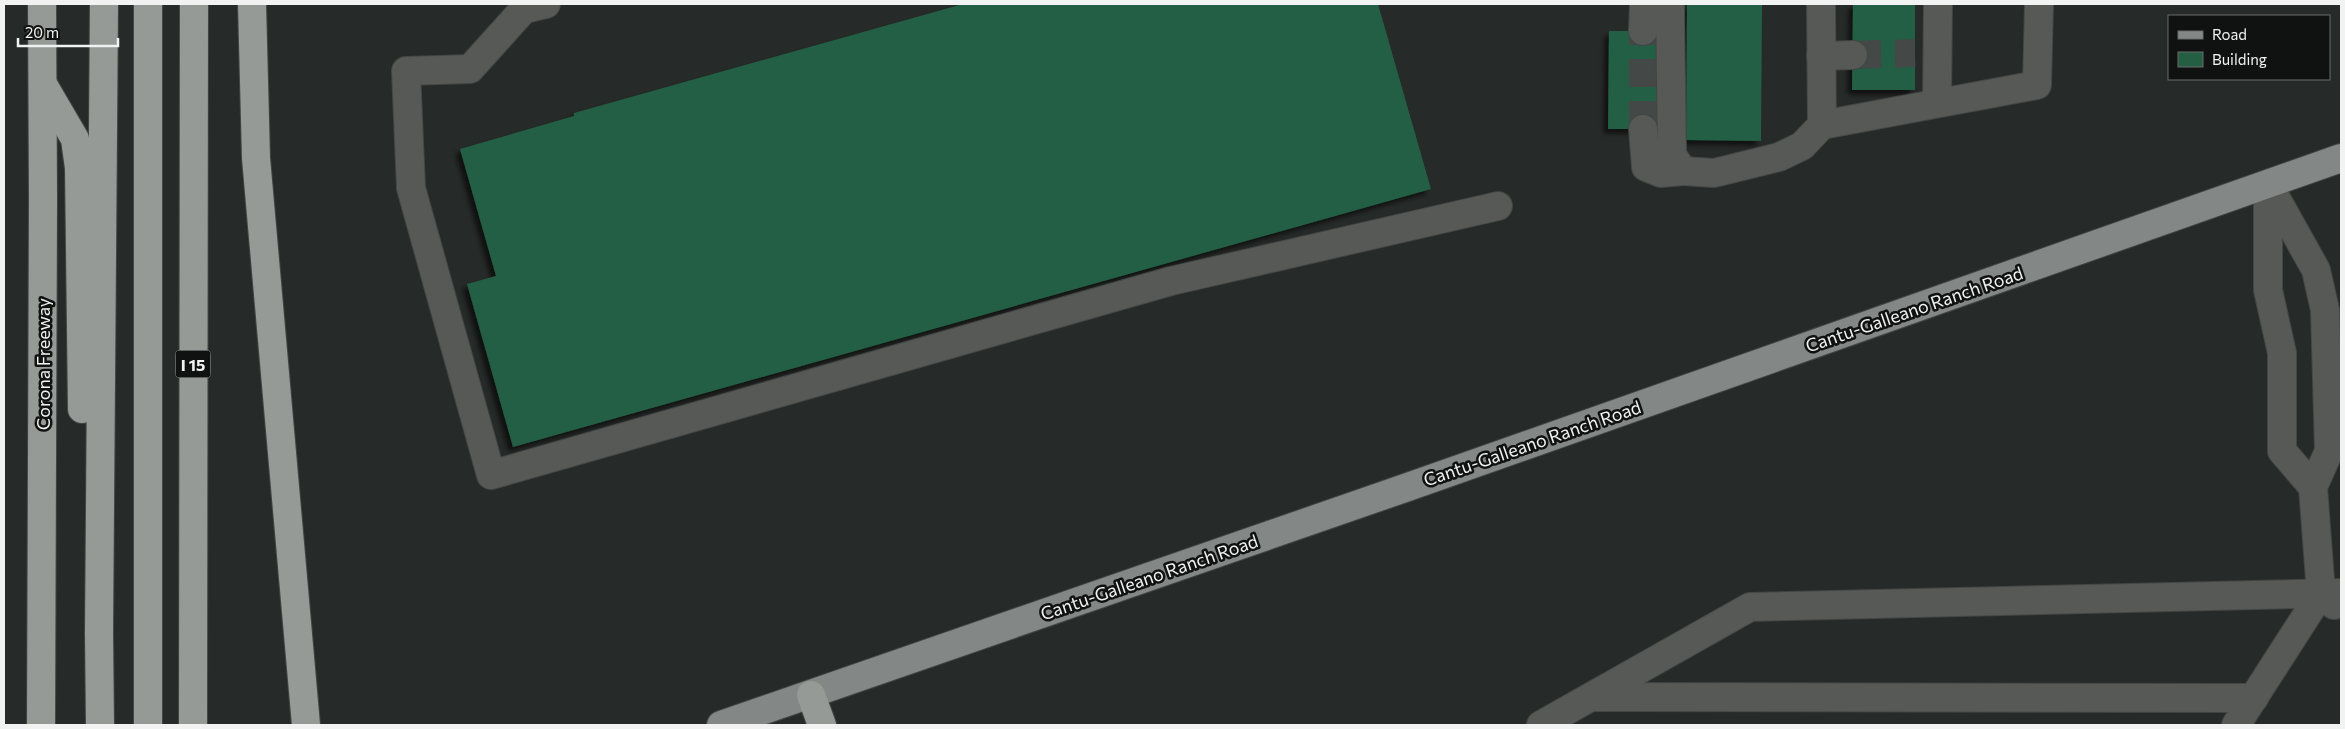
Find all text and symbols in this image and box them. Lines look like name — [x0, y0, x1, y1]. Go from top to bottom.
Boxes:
scale bar — [18, 15, 118, 47]
legend — [2168, 15, 2330, 80]
text: 20 m — [25, 23, 59, 41]
text: Road — [2212, 25, 2247, 43]
text: Building — [2212, 50, 2267, 68]
street label: Cantu-Galleano Ranch Road — [1802, 261, 2026, 357]
street label: Corona Freeway — [32, 298, 54, 430]
road number: I 15 — [176, 350, 210, 378]
street label: Cantu-Galleano Ranch Road — [1420, 395, 1644, 491]
street label: Cantu-Galleano Ranch Road — [1037, 529, 1261, 625]

